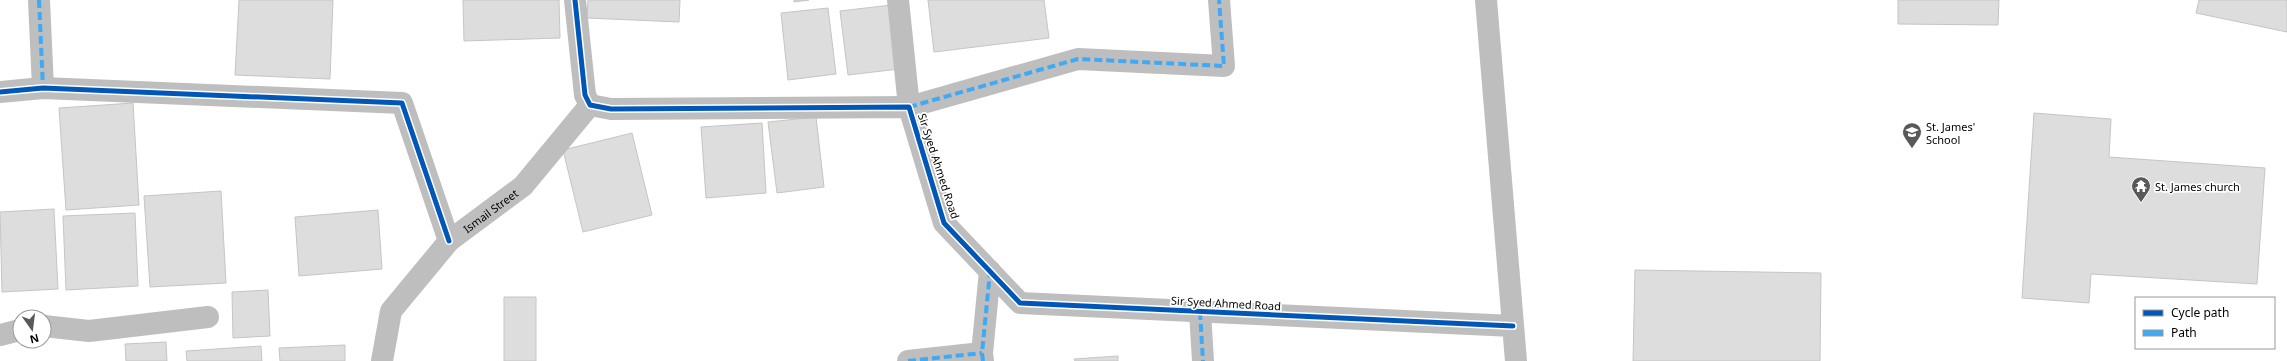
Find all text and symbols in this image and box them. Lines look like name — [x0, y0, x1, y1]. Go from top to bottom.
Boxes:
street label: Sir Syed Ahmed Road — [915, 111, 963, 221]
place label: St. James' School — [1926, 119, 1975, 147]
school or university icon: St. James' School — [1901, 121, 1923, 149]
temple icon: St. James church — [2130, 175, 2152, 203]
place label: St. James church — [2155, 179, 2240, 194]
street label: Ismail Street — [460, 185, 521, 236]
street label: Sir Syed Ahmed Road — [1171, 293, 1281, 313]
legend — [2135, 297, 2275, 349]
text: Cycle path — [2171, 304, 2229, 321]
north arrow — [12, 309, 52, 349]
text: Path — [2171, 324, 2197, 341]
text: N — [28, 331, 41, 348]

